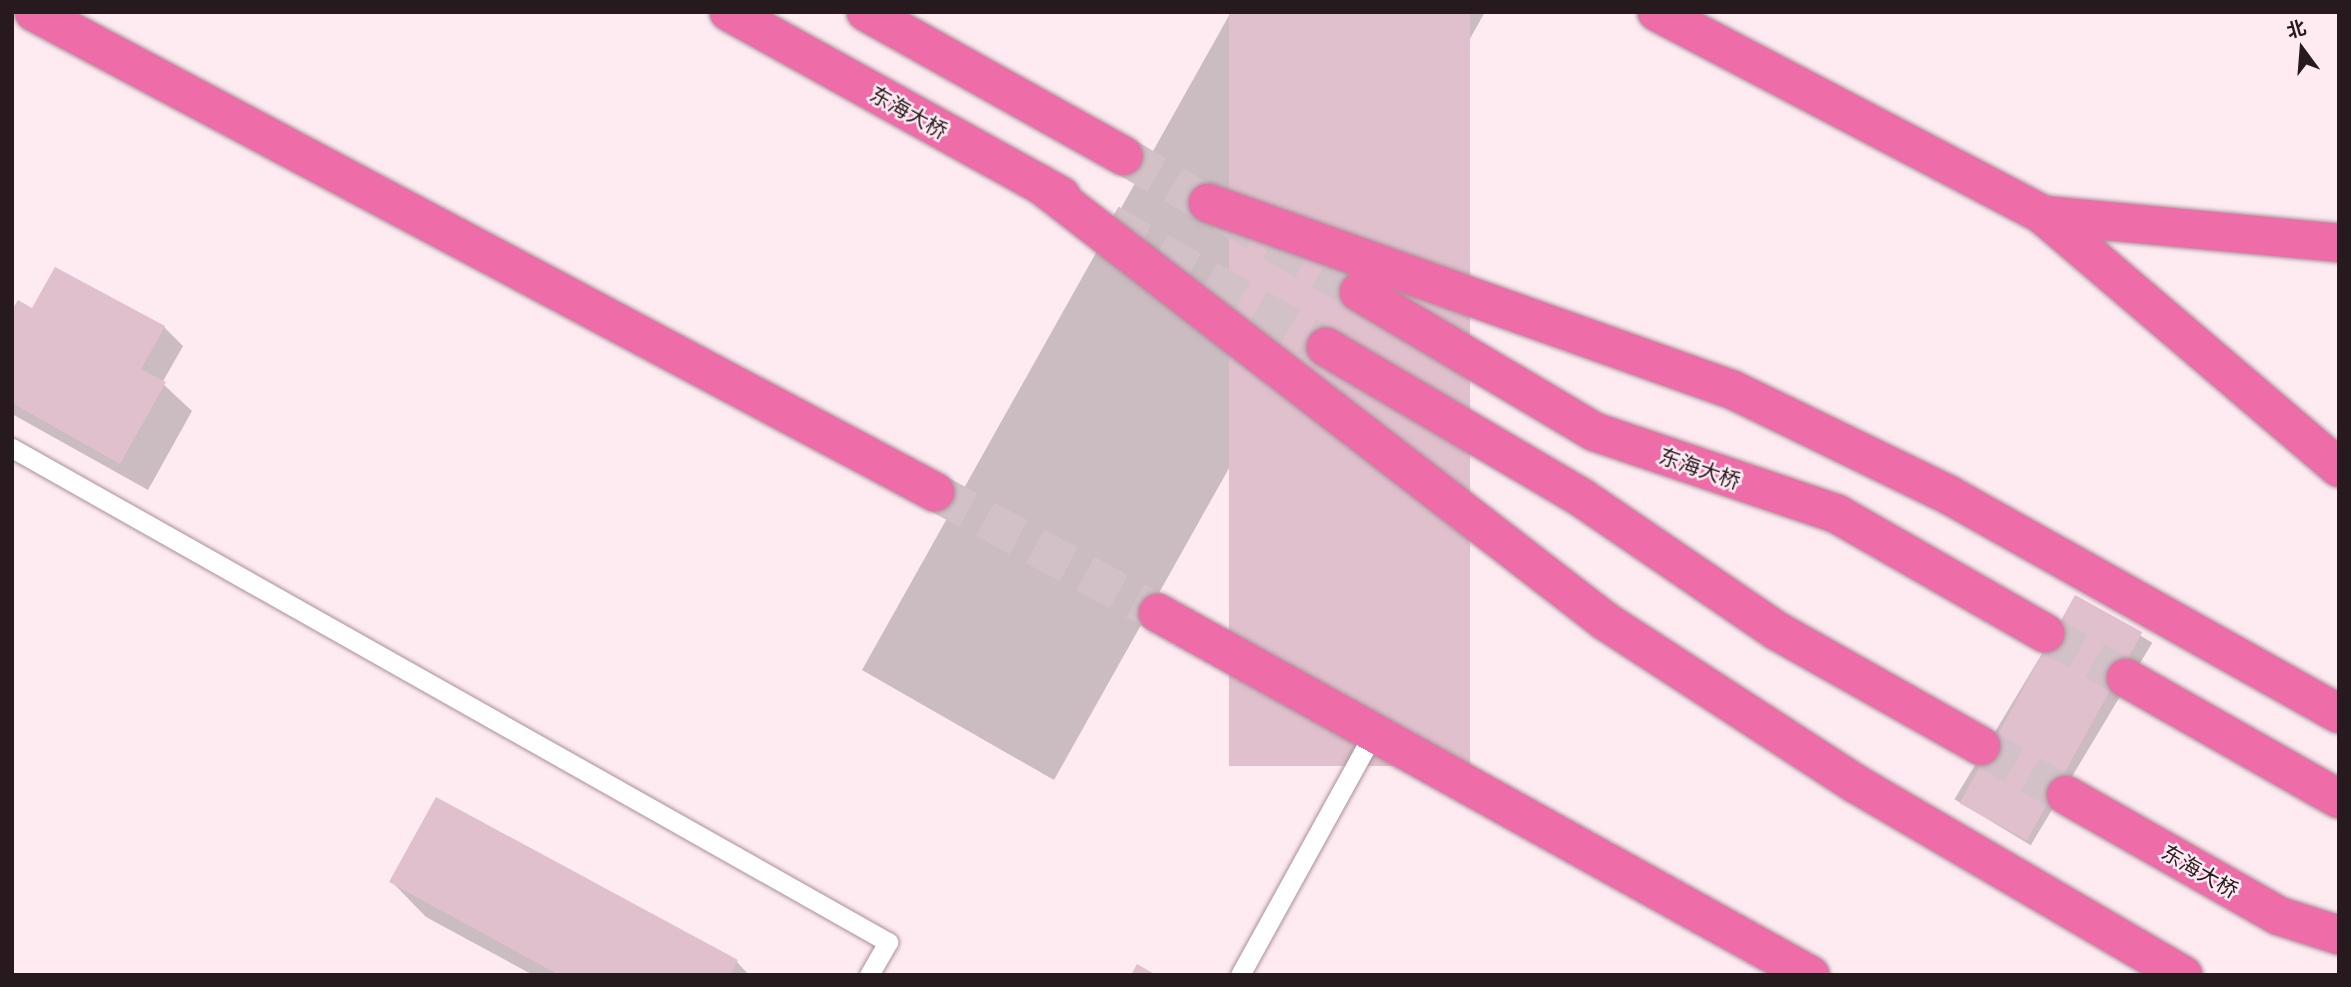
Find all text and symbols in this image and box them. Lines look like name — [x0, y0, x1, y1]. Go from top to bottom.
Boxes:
north arrow — [2267, 14, 2337, 84]
text: 北 — [2283, 14, 2309, 44]
street label: 东海大桥 — [866, 81, 952, 143]
street label: 东海大桥 — [1656, 442, 1744, 494]
street label: 东海大桥 — [2157, 839, 2243, 903]

